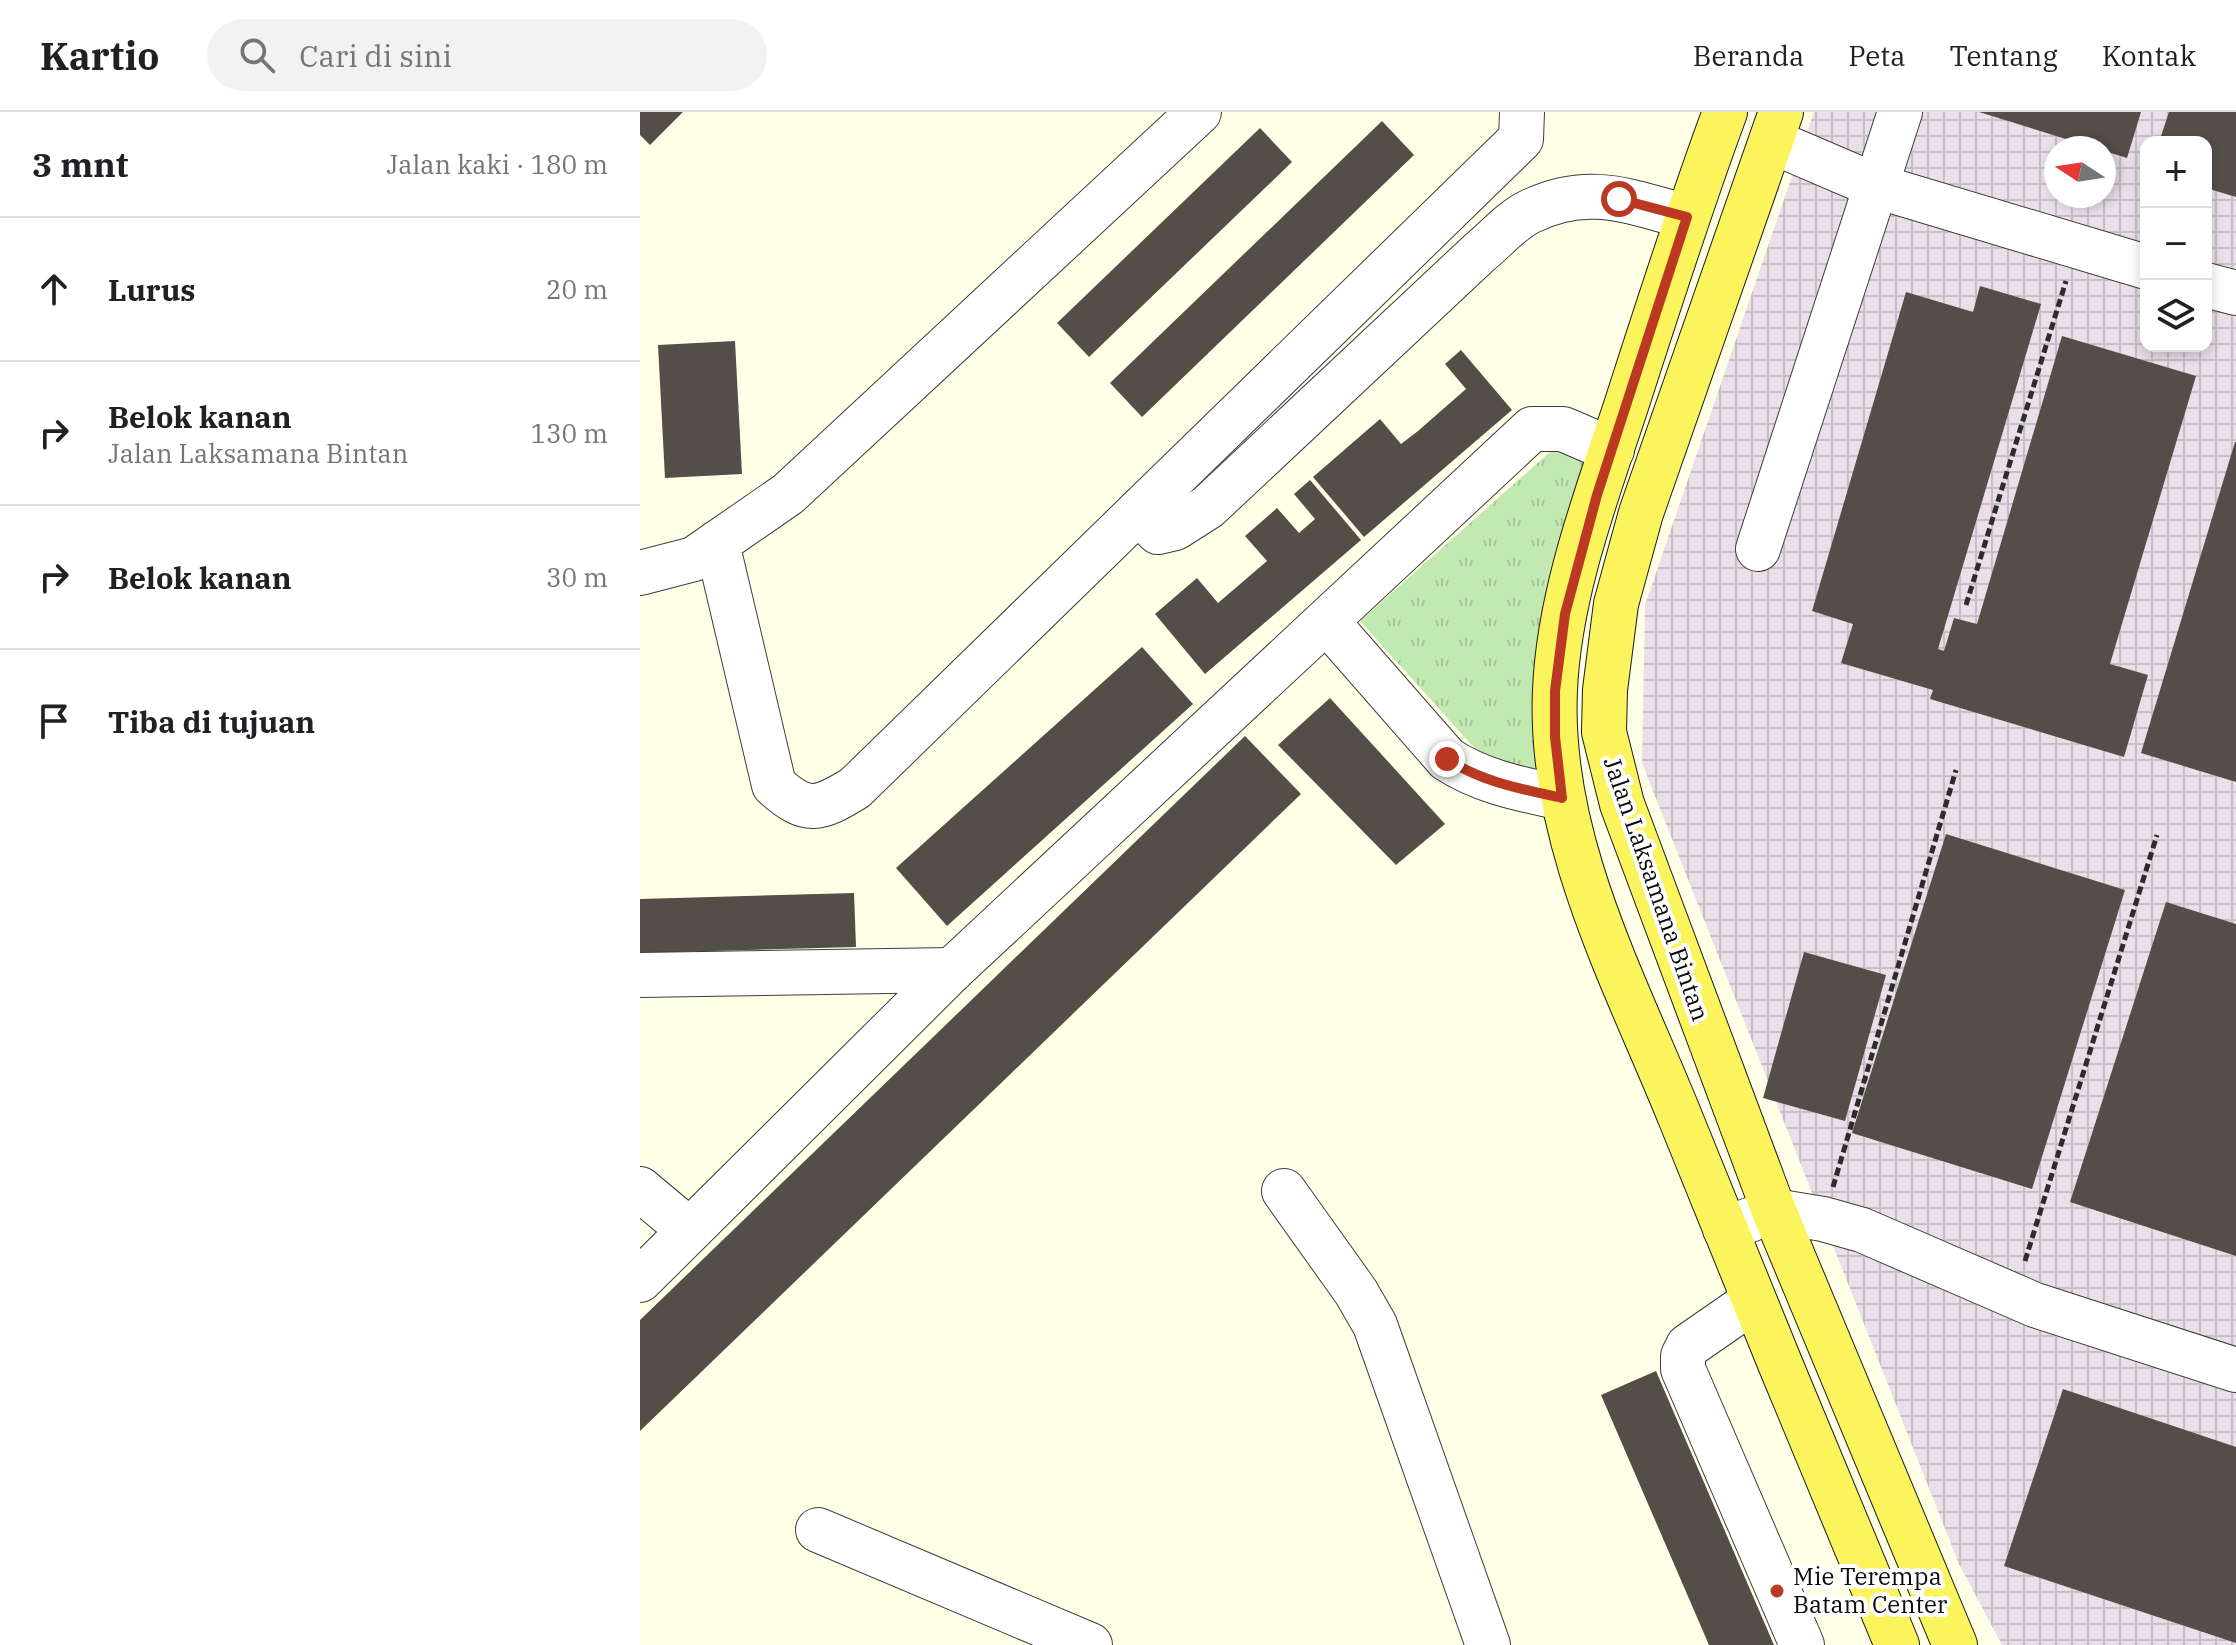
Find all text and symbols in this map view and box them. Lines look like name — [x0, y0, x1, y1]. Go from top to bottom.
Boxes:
search box — [207, 19, 767, 91]
text: Kartio — [40, 31, 159, 80]
icon: search — [235, 33, 279, 77]
text: Cari di sini — [299, 36, 452, 75]
text: Beranda — [1693, 37, 1804, 74]
text: Peta — [1848, 37, 1905, 74]
text: Tentang — [1949, 37, 2058, 74]
text: Kontak — [2102, 37, 2196, 74]
north arrow — [2044, 136, 2116, 208]
map controls — [2140, 136, 2212, 352]
button: + — [2140, 136, 2212, 208]
text: 3 mnt — [32, 142, 129, 186]
text: Jalan kaki · 180 m — [387, 147, 608, 181]
route start — [1601, 181, 1637, 217]
button: − — [2140, 208, 2212, 280]
icon: ahead — [32, 267, 76, 311]
text: Lurus — [108, 270, 196, 309]
text: 20 m — [546, 272, 608, 306]
button: layers — [2140, 280, 2212, 352]
text: Belok kanan — [108, 397, 292, 436]
icon: right — [32, 411, 76, 455]
text: 130 m — [530, 416, 608, 450]
text: Jalan Laksamana Bintan — [108, 436, 408, 470]
icon: right — [32, 555, 76, 599]
text: Belok kanan — [108, 558, 292, 597]
text: 30 m — [546, 560, 608, 594]
icon: arrive — [32, 699, 76, 743]
text: Tiba di tujuan — [108, 702, 315, 741]
route end — [1429, 741, 1465, 777]
street label: Jalan Laksamana Bintan — [1597, 752, 1717, 1025]
place label: Mie Terempa Batam Center — [1793, 1560, 1948, 1620]
marker: Mie Terempa Batam Center — [1768, 1582, 1786, 1600]

